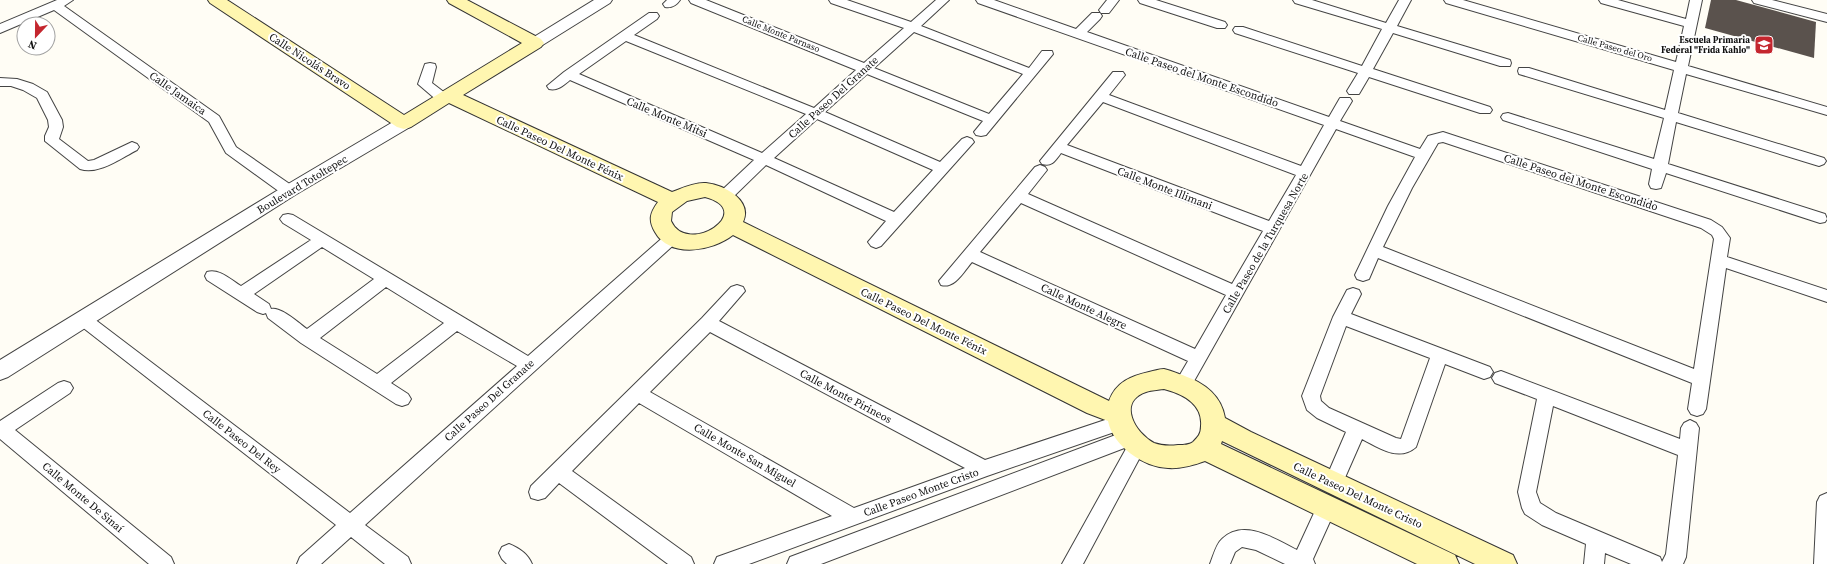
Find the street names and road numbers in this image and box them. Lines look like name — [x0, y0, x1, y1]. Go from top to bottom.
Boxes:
street label: Calle Monte Parnaso — [740, 13, 822, 55]
street label: Calle Nicolás Bravo — [266, 29, 353, 93]
street label: Calle Paseo del Oro — [1576, 32, 1654, 64]
street label: Calle Paseo del Monte Escondido — [1123, 44, 1281, 111]
street label: Calle Paseo Del Granate — [785, 53, 882, 142]
street label: Calle Jamaica — [146, 68, 210, 119]
street label: Calle Monte Mitsi — [624, 94, 709, 141]
street label: Calle Paseo Del Monte Fénix — [494, 112, 626, 185]
street label: Calle Paseo del Monte Escondido — [1502, 150, 1660, 215]
street label: Boulevard Totoltepec — [254, 151, 351, 217]
street label: Calle Monte Illimani — [1115, 163, 1215, 214]
street label: Calle Paseo de la Turquesa Norte — [1219, 170, 1312, 316]
street label: Calle Monte Alegre — [1038, 280, 1130, 333]
street label: Calle Paseo Del Monte Fénix — [858, 284, 990, 359]
street label: Calle Paseo Del Granate — [441, 356, 538, 445]
street label: Calle Monte Pirineos — [797, 366, 895, 427]
street label: Calle Paseo Del Rey — [199, 406, 284, 477]
street label: Calle Monte San Miguel — [691, 420, 799, 491]
street label: Calle Monte De Sinaí — [39, 459, 126, 536]
street label: Calle Paseo Del Monte Cristo — [1291, 459, 1425, 532]
street label: Calle Paseo Monte Cristo — [861, 465, 981, 520]

